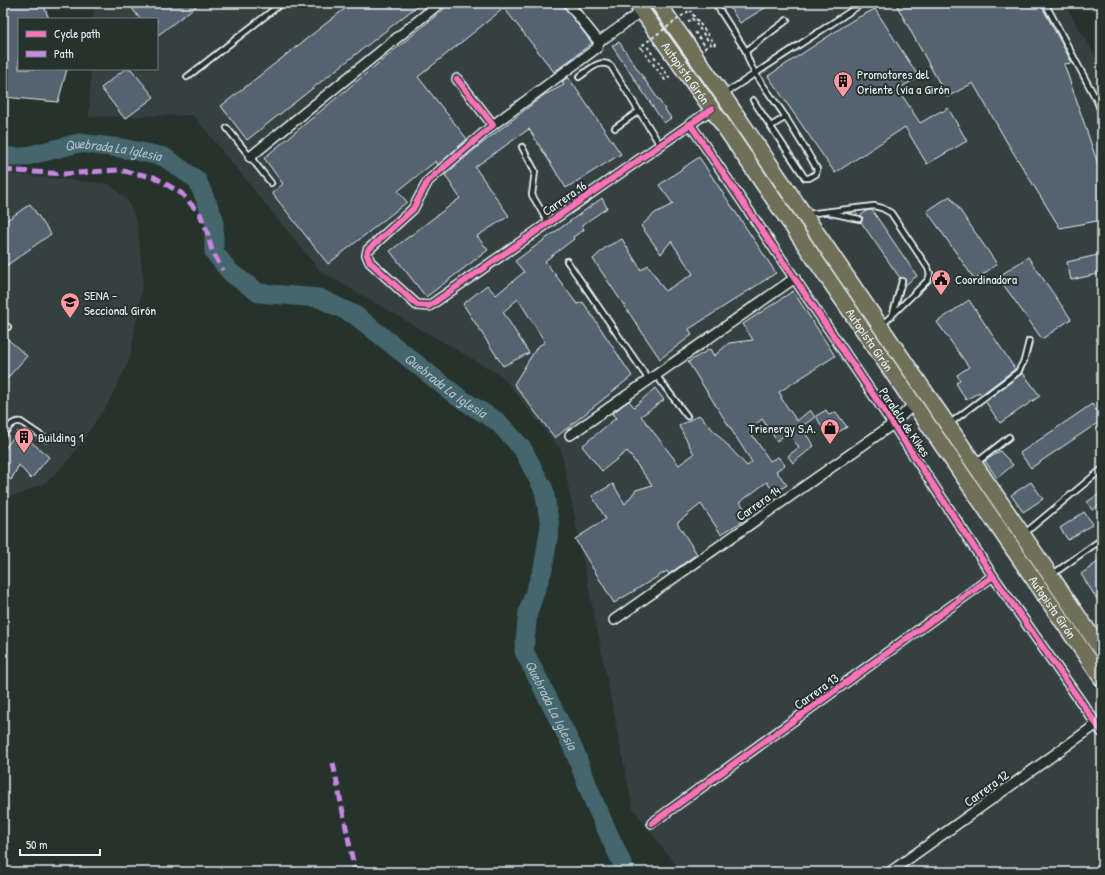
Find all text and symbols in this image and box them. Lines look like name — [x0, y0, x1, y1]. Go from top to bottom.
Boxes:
legend — [18, 18, 158, 70]
text: Cycle path — [54, 25, 100, 42]
street label: Autopista Girón — [658, 38, 715, 108]
text: Path — [54, 45, 74, 62]
place label: Promotores del Oriente (vía a Girón — [857, 65, 950, 98]
building icon: Promotores del Oriente (vía a Girón — [832, 70, 854, 98]
water label: Quebrada La Iglesia — [62, 133, 165, 165]
street label: Carrera 16 — [538, 176, 590, 220]
public building icon: Coordinadora — [930, 268, 952, 296]
place label: Coordinadora — [955, 270, 1017, 288]
place label: SENA - Seccional Girón — [84, 286, 156, 319]
school or university icon: SENA - Seccional Girón — [59, 291, 81, 319]
street label: Autopista Girón — [842, 305, 898, 375]
water label: Quebrada La Iglesia — [401, 348, 492, 422]
street label: Paralela de Kikes — [875, 384, 935, 460]
shop icon: Trienergy S.A. — [819, 417, 841, 445]
place label: Trienergy S.A. — [749, 419, 816, 437]
building icon: Building 1 — [13, 426, 35, 454]
place label: Building 1 — [38, 428, 84, 446]
street label: Carrera 14 — [732, 481, 784, 525]
street label: Autopista Girón — [1025, 572, 1081, 642]
water label: Quebrada La Iglesia — [521, 657, 583, 754]
street label: Carrera 13 — [790, 669, 842, 713]
street label: Carrera 12 — [960, 766, 1012, 810]
scale bar — [20, 831, 100, 857]
text: 50 m — [26, 836, 47, 853]

